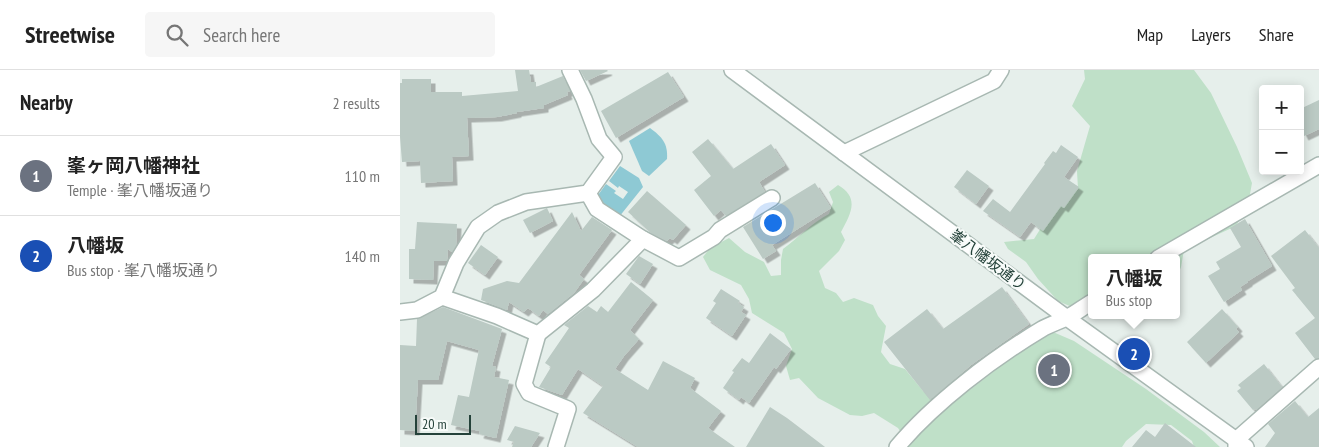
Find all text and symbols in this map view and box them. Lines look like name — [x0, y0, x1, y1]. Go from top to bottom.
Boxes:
search box — [145, 12, 495, 57]
text: Streetwise — [25, 19, 115, 50]
icon: search — [163, 21, 191, 49]
text: Search here — [203, 23, 280, 47]
text: Map — [1137, 23, 1163, 46]
text: Layers — [1191, 23, 1231, 46]
text: Share — [1259, 23, 1294, 46]
map controls — [1259, 85, 1304, 175]
button: + — [1259, 85, 1304, 130]
text: Nearby — [20, 89, 73, 116]
text: 2 results — [333, 93, 380, 113]
button: − — [1259, 130, 1304, 175]
text: 峯ヶ岡八幡神社 — [67, 153, 200, 177]
text: 1 — [32, 166, 40, 186]
text: 110 m — [345, 166, 380, 186]
text: Temple · 峯八幡坂通り — [67, 180, 213, 200]
your location — [760, 210, 786, 236]
street label: 峯八幡坂通り — [947, 225, 1030, 294]
text: 八幡坂 — [67, 233, 124, 257]
text: 2 — [32, 246, 40, 266]
text: 140 m — [345, 246, 380, 266]
popup — [1088, 254, 1180, 319]
text: Bus stop · 峯八幡坂通り — [67, 260, 220, 280]
text: 八幡坂 — [1105, 266, 1163, 290]
text: Bus stop — [1105, 290, 1152, 310]
pin: 2 — [1118, 335, 1150, 373]
pin: 1 — [1038, 351, 1070, 389]
scale bar — [415, 412, 471, 435]
text: 20 m — [422, 415, 447, 433]

